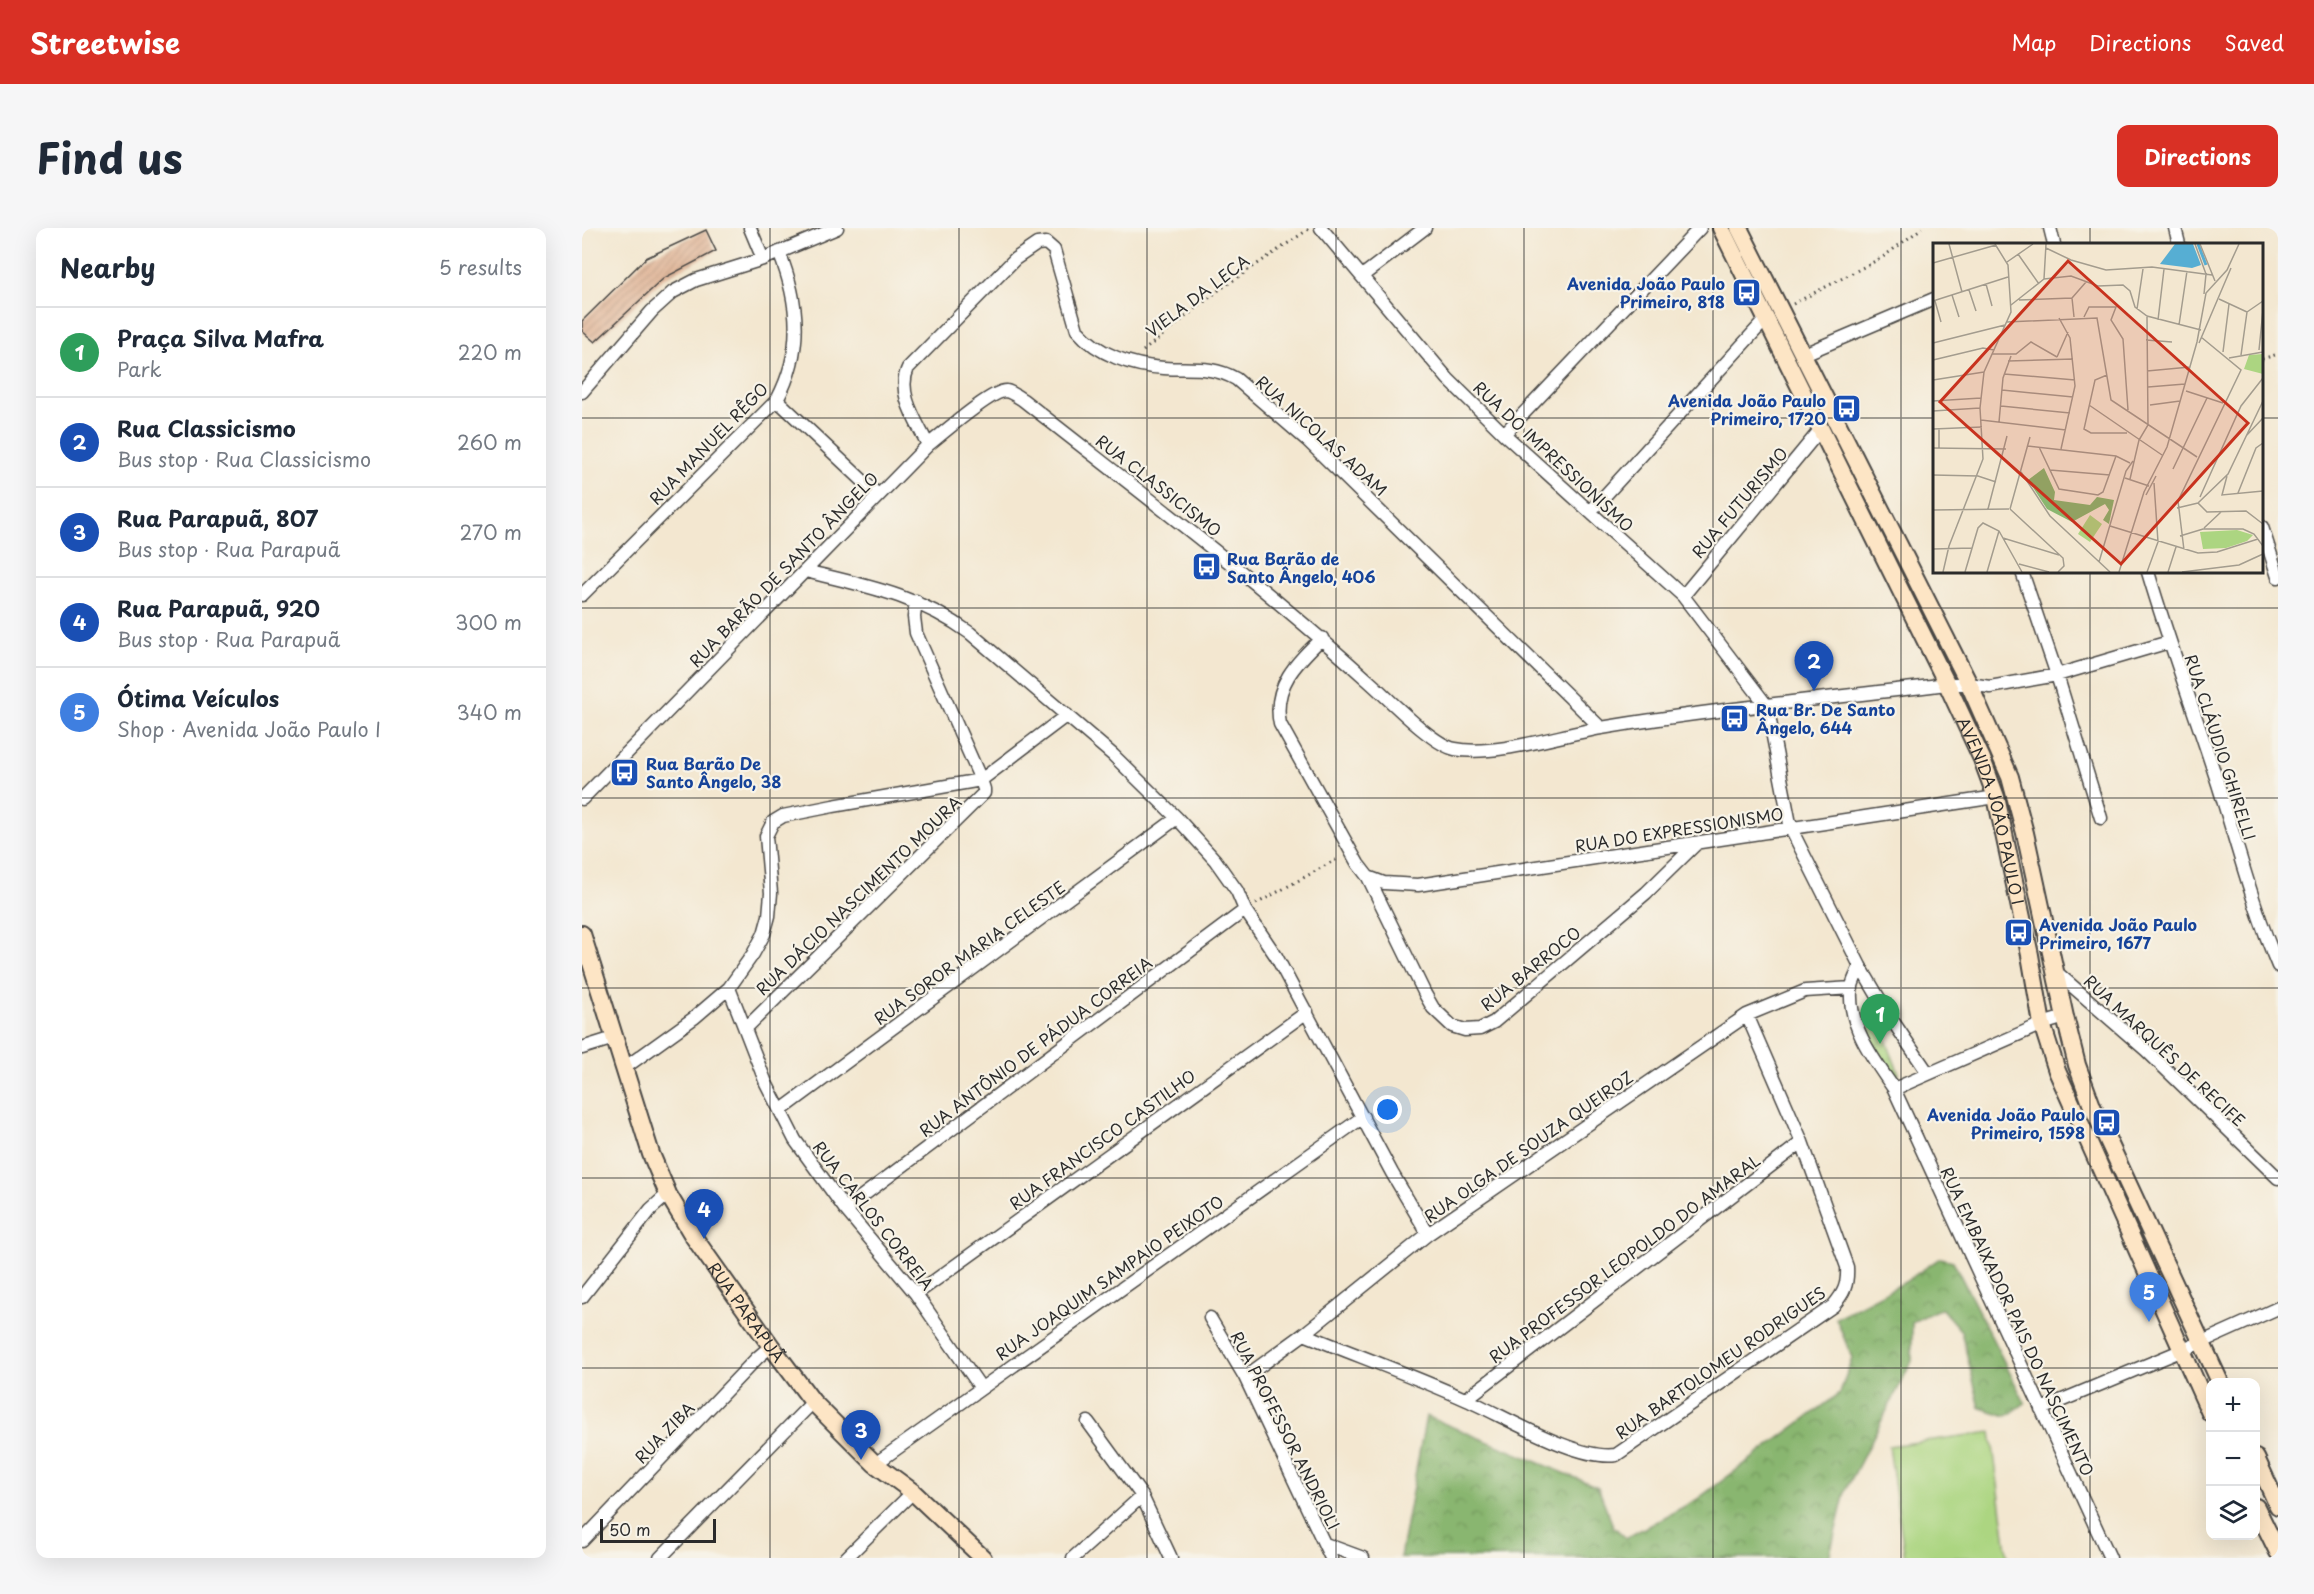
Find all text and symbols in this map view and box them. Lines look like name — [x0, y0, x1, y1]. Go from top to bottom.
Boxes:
text: Streetwise — [30, 21, 180, 64]
text: Map — [2011, 26, 2056, 58]
text: Directions — [2089, 26, 2191, 58]
text: Saved — [2224, 26, 2284, 58]
text: Find us — [36, 125, 183, 188]
button: Directions — [2117, 125, 2278, 187]
inset map — [1933, 243, 2263, 573]
text: Nearby — [60, 248, 155, 287]
street label: VIELA DA LECA — [1140, 248, 1254, 342]
text: 5 results — [439, 252, 522, 282]
place label: Avenida João Paulo Primeiro, 818 — [1566, 271, 1725, 313]
bus stop icon: Avenida João Paulo Primeiro, 818 — [1730, 276, 1762, 308]
text: Praça Silva Mafra — [117, 321, 324, 354]
text: 1 — [75, 337, 84, 367]
text: 220 m — [458, 337, 522, 367]
text: Park — [117, 354, 162, 384]
street label: RUA NICOLAS ADAM — [1251, 369, 1393, 501]
street label: RUA DO IMPRESSIONISMO — [1469, 375, 1639, 537]
street label: RUA MANUEL RÊGO — [643, 376, 773, 510]
place label: Avenida João Paulo Primeiro, 1720 — [1667, 388, 1826, 430]
bus stop icon: Avenida João Paulo Primeiro, 1720 — [1831, 393, 1863, 425]
text: Rua Classicismo — [117, 411, 296, 444]
text: 2 — [72, 427, 87, 457]
text: 260 m — [457, 427, 522, 457]
street label: RUA CLASSICISMO — [1091, 428, 1227, 542]
street label: RUA FUTURISMO — [1685, 441, 1793, 563]
text: Bus stop · Rua Classicismo — [117, 444, 371, 474]
street label: RUA BARÃO DE SANTO ÂNGELO — [683, 466, 883, 672]
text: Rua Parapuã, 807 — [117, 501, 318, 534]
text: 3 — [73, 517, 86, 547]
text: 270 m — [459, 517, 522, 547]
text: Bus stop · Rua Parapuã — [117, 534, 340, 564]
place label: Rua Barão de Santo Ângelo, 406 — [1227, 546, 1376, 588]
bus stop icon: Rua Barão de Santo Ângelo, 406 — [1190, 551, 1222, 583]
text: Rua Parapuã, 920 — [117, 591, 320, 624]
text: 4 — [73, 607, 86, 637]
text: 300 m — [455, 607, 522, 637]
text: Bus stop · Rua Parapuã — [117, 624, 340, 654]
pin: 2 — [1794, 642, 1834, 691]
street label: RUA CLÁUDIO GHIRELLI — [2180, 651, 2262, 843]
text: Ótima Veículos — [117, 681, 279, 714]
text: 5 — [73, 697, 86, 727]
text: 340 m — [457, 697, 522, 727]
place label: Rua Br. De Santo Ângelo, 644 — [1756, 697, 1895, 739]
bus stop icon: Rua Br. De Santo Ângelo, 644 — [1719, 702, 1751, 734]
street label: AVENIDA JOÃO PAULO I — [1952, 713, 2031, 907]
text: Shop · Avenida João Paulo I — [117, 714, 381, 744]
place label: Rua Barão De Santo Ângelo, 38 — [646, 751, 781, 793]
bus stop icon: Rua Barão De Santo Ângelo, 38 — [609, 756, 641, 788]
street label: RUA DÁCIO NASCIMENTO MOURA — [750, 790, 966, 1000]
street label: RUA DO EXPRESSIONISMO — [1573, 801, 1785, 857]
street label: RUA SOROR MARIA CELESTE — [868, 874, 1070, 1030]
place label: Avenida João Paulo Primeiro, 1677 — [2038, 912, 2197, 954]
bus stop icon: Avenida João Paulo Primeiro, 1677 — [2002, 917, 2034, 949]
street label: RUA BARROCO — [1475, 920, 1585, 1016]
street label: RUA ANTÔNIO DE PÁDUA CORREIA — [913, 950, 1157, 1142]
street label: RUA MARQUÊS DE RECIFE — [2079, 969, 2251, 1131]
pin: 1 — [1860, 994, 1900, 1044]
street label: RUA FRANCISCO CASTILHO — [1004, 1063, 1200, 1215]
street label: RUA OLGA DE SOUZA QUEIROZ — [1419, 1064, 1637, 1228]
your location — [1373, 1095, 1402, 1124]
place label: Avenida João Paulo Primeiro, 1598 — [1926, 1102, 2085, 1144]
bus stop icon: Avenida João Paulo Primeiro, 1598 — [2090, 1107, 2122, 1139]
street label: RUA CARLOS CORREIA — [808, 1135, 940, 1295]
street label: RUA PROFESSOR LEOPOLDO DO AMARAL — [1483, 1148, 1765, 1368]
street label: RUA EMBAIXADOR PAIS DO NASCIMENTO — [1936, 1162, 2100, 1480]
street label: RUA JOAQUIM SAMPAIO PEIXOTO — [990, 1189, 1228, 1365]
pin: 4 — [684, 1190, 724, 1239]
street label: RUA PARAPUÃ — [703, 1257, 791, 1367]
pin: 5 — [2130, 1272, 2168, 1322]
street label: RUA BARTOLOMEU RODRIGUES — [1610, 1280, 1830, 1444]
street label: RUA PROFESSOR ANDRIOLI — [1225, 1327, 1347, 1533]
map controls — [2206, 1378, 2260, 1540]
button: + — [2206, 1378, 2260, 1432]
street label: RUA ZIBA — [629, 1396, 699, 1468]
pin: 3 — [842, 1410, 880, 1460]
button: − — [2206, 1432, 2260, 1486]
button: layers — [2206, 1486, 2260, 1540]
scale bar — [600, 1516, 716, 1544]
text: 50 m — [609, 1517, 650, 1541]

